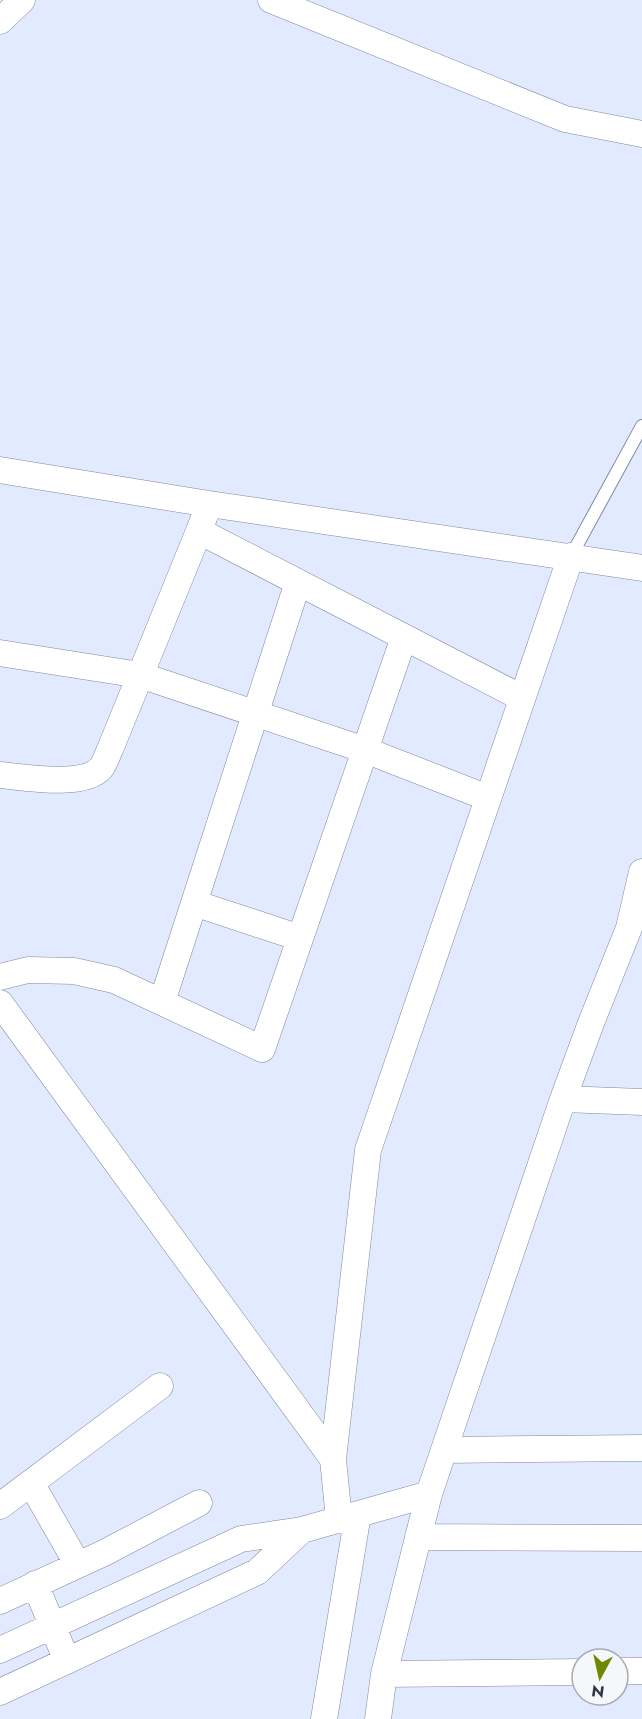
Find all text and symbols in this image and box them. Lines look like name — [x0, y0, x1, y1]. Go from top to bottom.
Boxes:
north arrow — [570, 1647, 630, 1707]
text: N — [590, 1679, 606, 1704]

